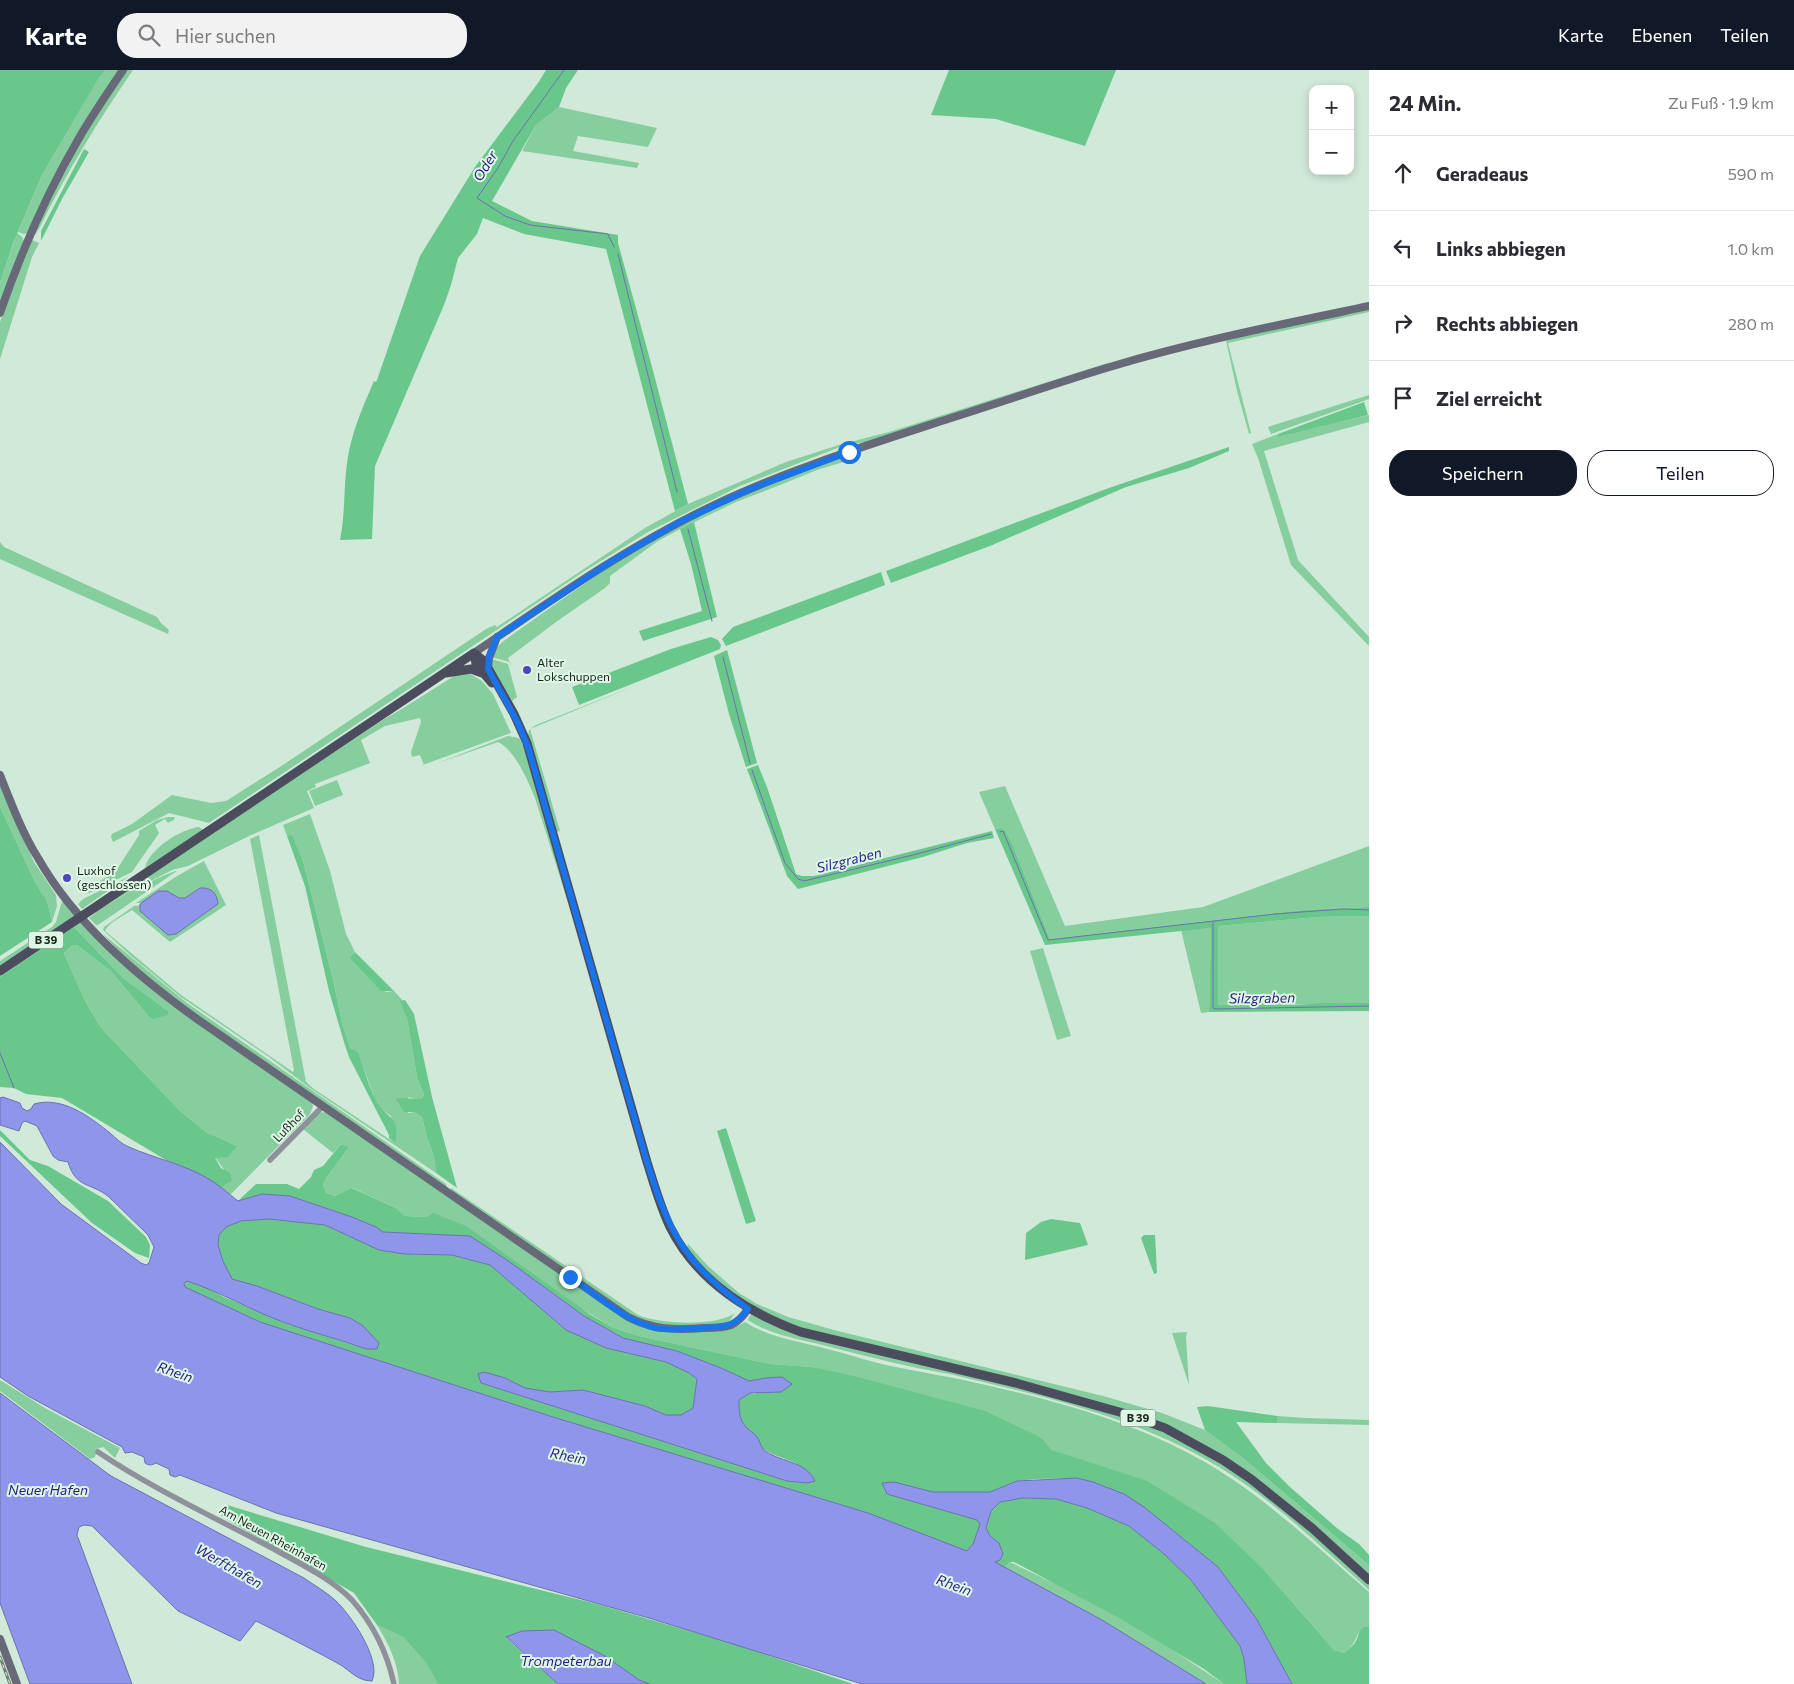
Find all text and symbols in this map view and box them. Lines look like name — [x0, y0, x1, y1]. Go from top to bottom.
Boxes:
search box — [117, 13, 467, 58]
text: Karte — [25, 21, 87, 50]
icon: search — [135, 21, 163, 49]
text: Hier suchen — [175, 24, 276, 47]
text: Karte — [1558, 24, 1603, 46]
text: Ebenen — [1631, 24, 1692, 46]
text: Teilen — [1720, 24, 1769, 46]
map controls — [1309, 85, 1354, 175]
button: + — [1309, 85, 1354, 130]
text: 24 Min. — [1389, 90, 1461, 115]
text: Zu Fuß · 1.9 km — [1668, 93, 1774, 112]
button: − — [1309, 130, 1354, 175]
water label: Oder — [469, 147, 501, 184]
icon: ahead — [1389, 159, 1417, 187]
text: Geradeaus — [1436, 162, 1528, 185]
text: 590 m — [1728, 164, 1774, 183]
icon: left — [1389, 234, 1417, 262]
text: Links abbiegen — [1436, 237, 1566, 260]
text: 1.0 km — [1728, 239, 1774, 258]
icon: right — [1389, 309, 1417, 337]
text: Rechts abbiegen — [1436, 312, 1578, 335]
text: 280 m — [1728, 314, 1774, 333]
icon: arrive — [1389, 384, 1417, 412]
text: Ziel erreicht — [1436, 387, 1542, 410]
route start — [838, 441, 861, 464]
button: Speichern — [1389, 450, 1577, 496]
button: Teilen — [1587, 450, 1774, 496]
place label: Alter Lokschuppen — [537, 655, 610, 683]
marker: Alter Lokschuppen — [521, 664, 533, 676]
water label: Silzgraben — [815, 843, 883, 876]
place label: Luxhof (geschlossen) — [77, 863, 151, 891]
marker: Luxhof (geschlossen) — [61, 872, 73, 884]
road number: B 39 — [28, 932, 64, 948]
water label: Silzgraben — [1229, 988, 1295, 1007]
street label: Lußhof — [270, 1106, 307, 1144]
route end — [559, 1266, 582, 1289]
water label: Rhein — [155, 1358, 195, 1385]
road number: B 39 — [1120, 1410, 1156, 1426]
water label: Rhein — [549, 1444, 588, 1467]
water label: Neuer Hafen — [8, 1481, 88, 1498]
street label: Am Neuen Rheinhafen — [217, 1502, 330, 1572]
water label: Werfthafen — [193, 1540, 265, 1591]
water label: Rhein — [934, 1570, 974, 1599]
water label: Trompeterbau — [520, 1652, 612, 1669]

